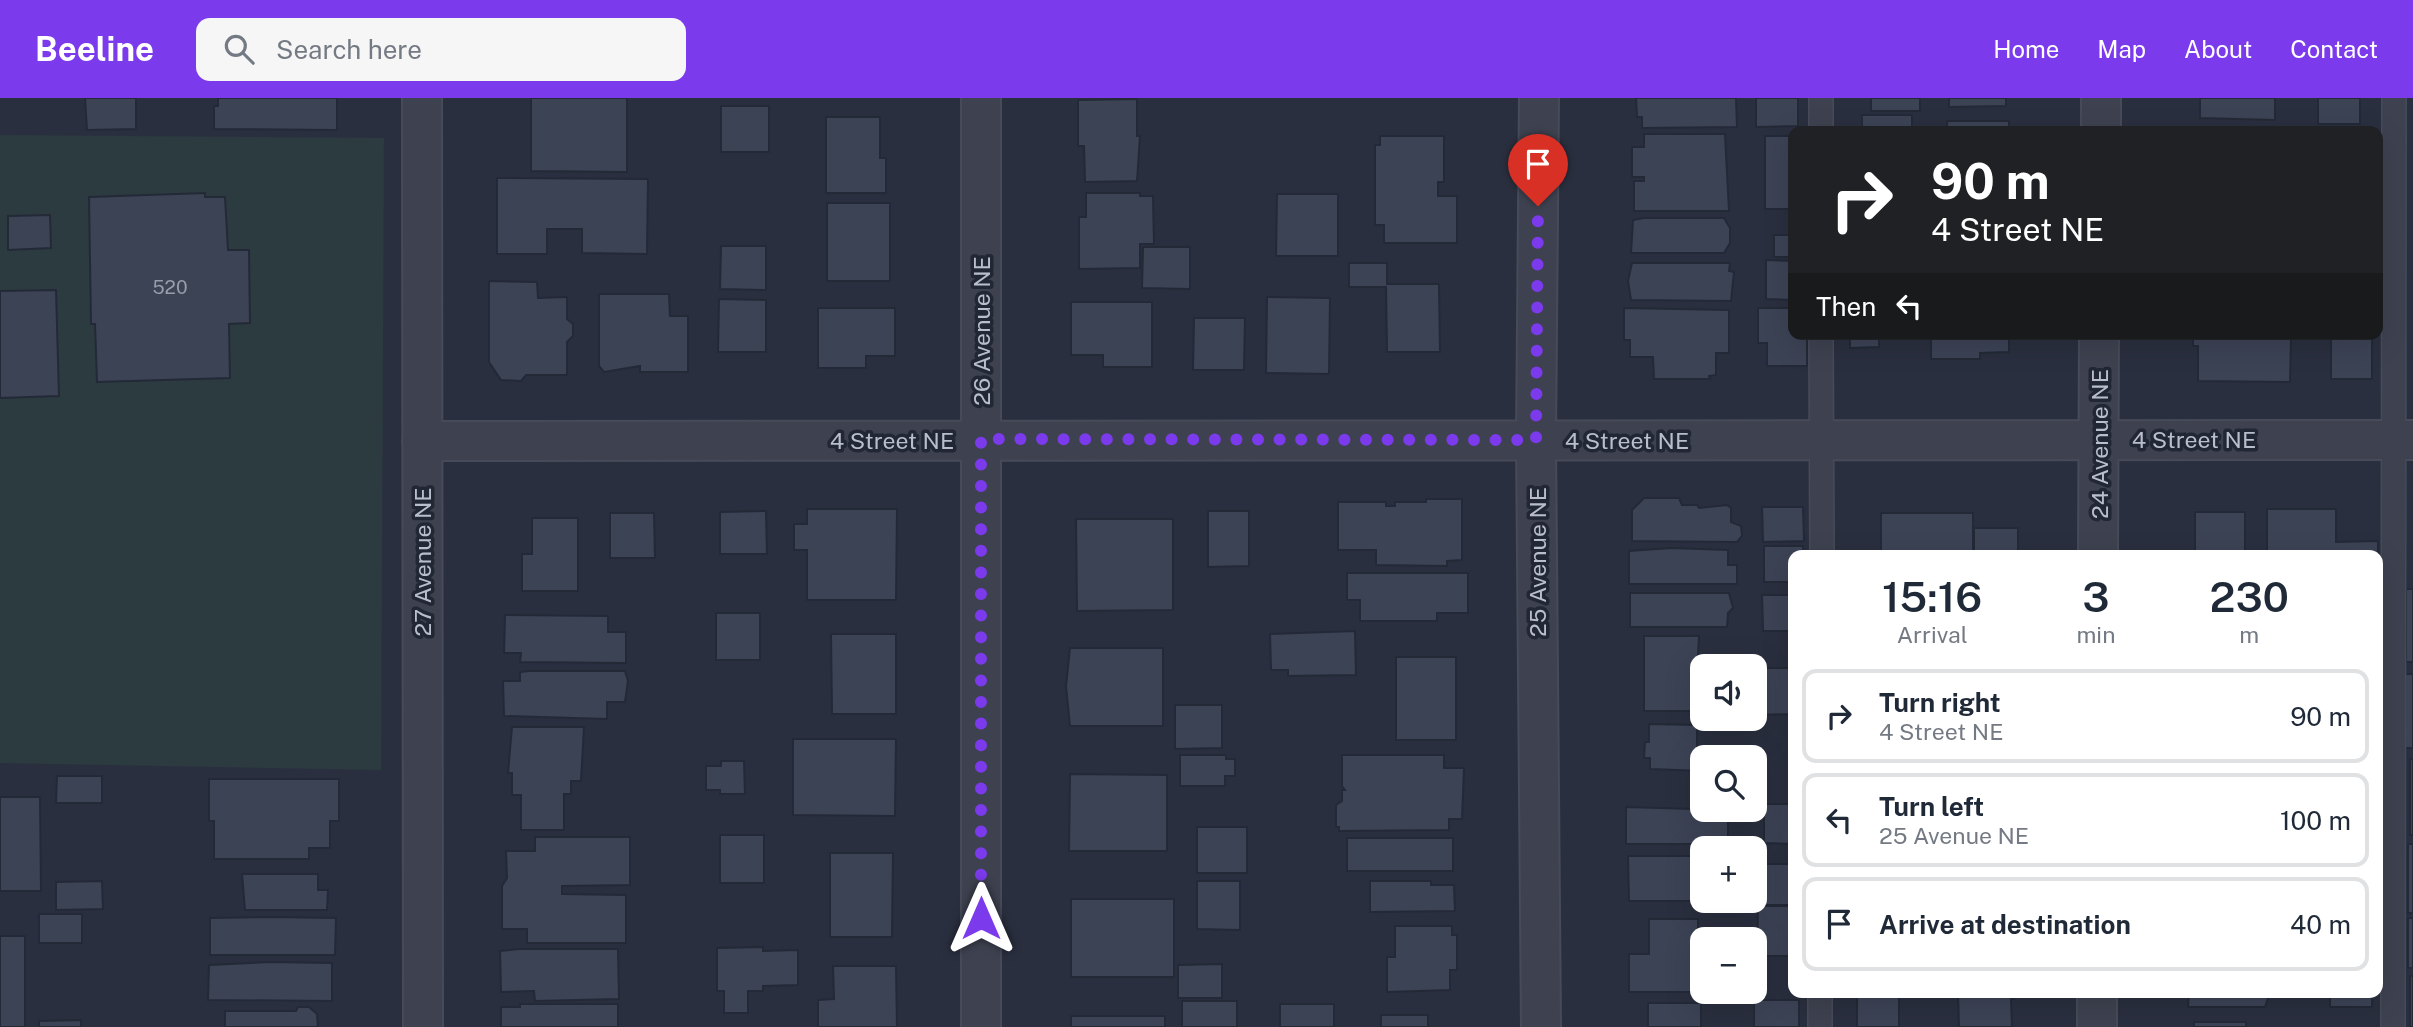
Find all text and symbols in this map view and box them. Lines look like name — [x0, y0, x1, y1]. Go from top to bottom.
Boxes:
search box — [196, 18, 686, 81]
text: Beeline — [35, 30, 154, 68]
icon: search — [220, 30, 258, 68]
text: Search here — [276, 34, 422, 65]
text: Home — [1993, 35, 2059, 63]
text: Map — [2097, 35, 2146, 63]
text: About — [2184, 35, 2252, 63]
text: Contact — [2290, 35, 2378, 63]
pin — [1508, 134, 1568, 206]
icon: arrive — [1519, 145, 1557, 183]
text: 90 m — [1931, 152, 2050, 210]
icon: right — [1816, 154, 1907, 245]
text: 4 Street NE — [1931, 211, 2104, 248]
street label: 26 Avenue NE — [968, 256, 995, 406]
house number: 520 — [152, 276, 188, 298]
icon: left — [1890, 287, 1928, 325]
text: Then — [1816, 291, 1876, 322]
street label: 24 Avenue NE — [2086, 369, 2113, 519]
street label: 4 Street NE — [2132, 426, 2256, 453]
street label: 4 Street NE — [830, 427, 954, 454]
street label: 4 Street NE — [1565, 427, 1689, 454]
street label: 27 Avenue NE — [409, 487, 436, 637]
street label: 25 Avenue NE — [1524, 487, 1551, 637]
text: 15:16 — [1882, 572, 1982, 621]
text: 3 — [2082, 572, 2110, 621]
text: 230 — [2209, 572, 2289, 621]
text: Arrival — [1897, 621, 1968, 648]
text: min — [2076, 621, 2115, 648]
text: m — [2239, 621, 2259, 648]
map controls — [1690, 654, 1767, 1004]
button: sound — [1690, 654, 1767, 731]
text: Turn right — [1879, 687, 2001, 718]
icon: right — [1820, 697, 1858, 735]
text: 90 m — [2290, 701, 2351, 732]
text: 4 Street NE — [1879, 718, 2003, 745]
button: search — [1690, 745, 1767, 822]
text: Turn left — [1879, 791, 1984, 822]
icon: left — [1820, 801, 1858, 839]
text: 100 m — [2280, 805, 2351, 836]
text: 25 Avenue NE — [1879, 822, 2029, 849]
button: + — [1690, 836, 1767, 913]
position arrow — [944, 881, 1018, 955]
icon: arrive — [1820, 905, 1858, 943]
text: Arrive at destination — [1879, 909, 2131, 940]
text: 40 m — [2290, 909, 2351, 940]
button: − — [1690, 927, 1767, 1004]

